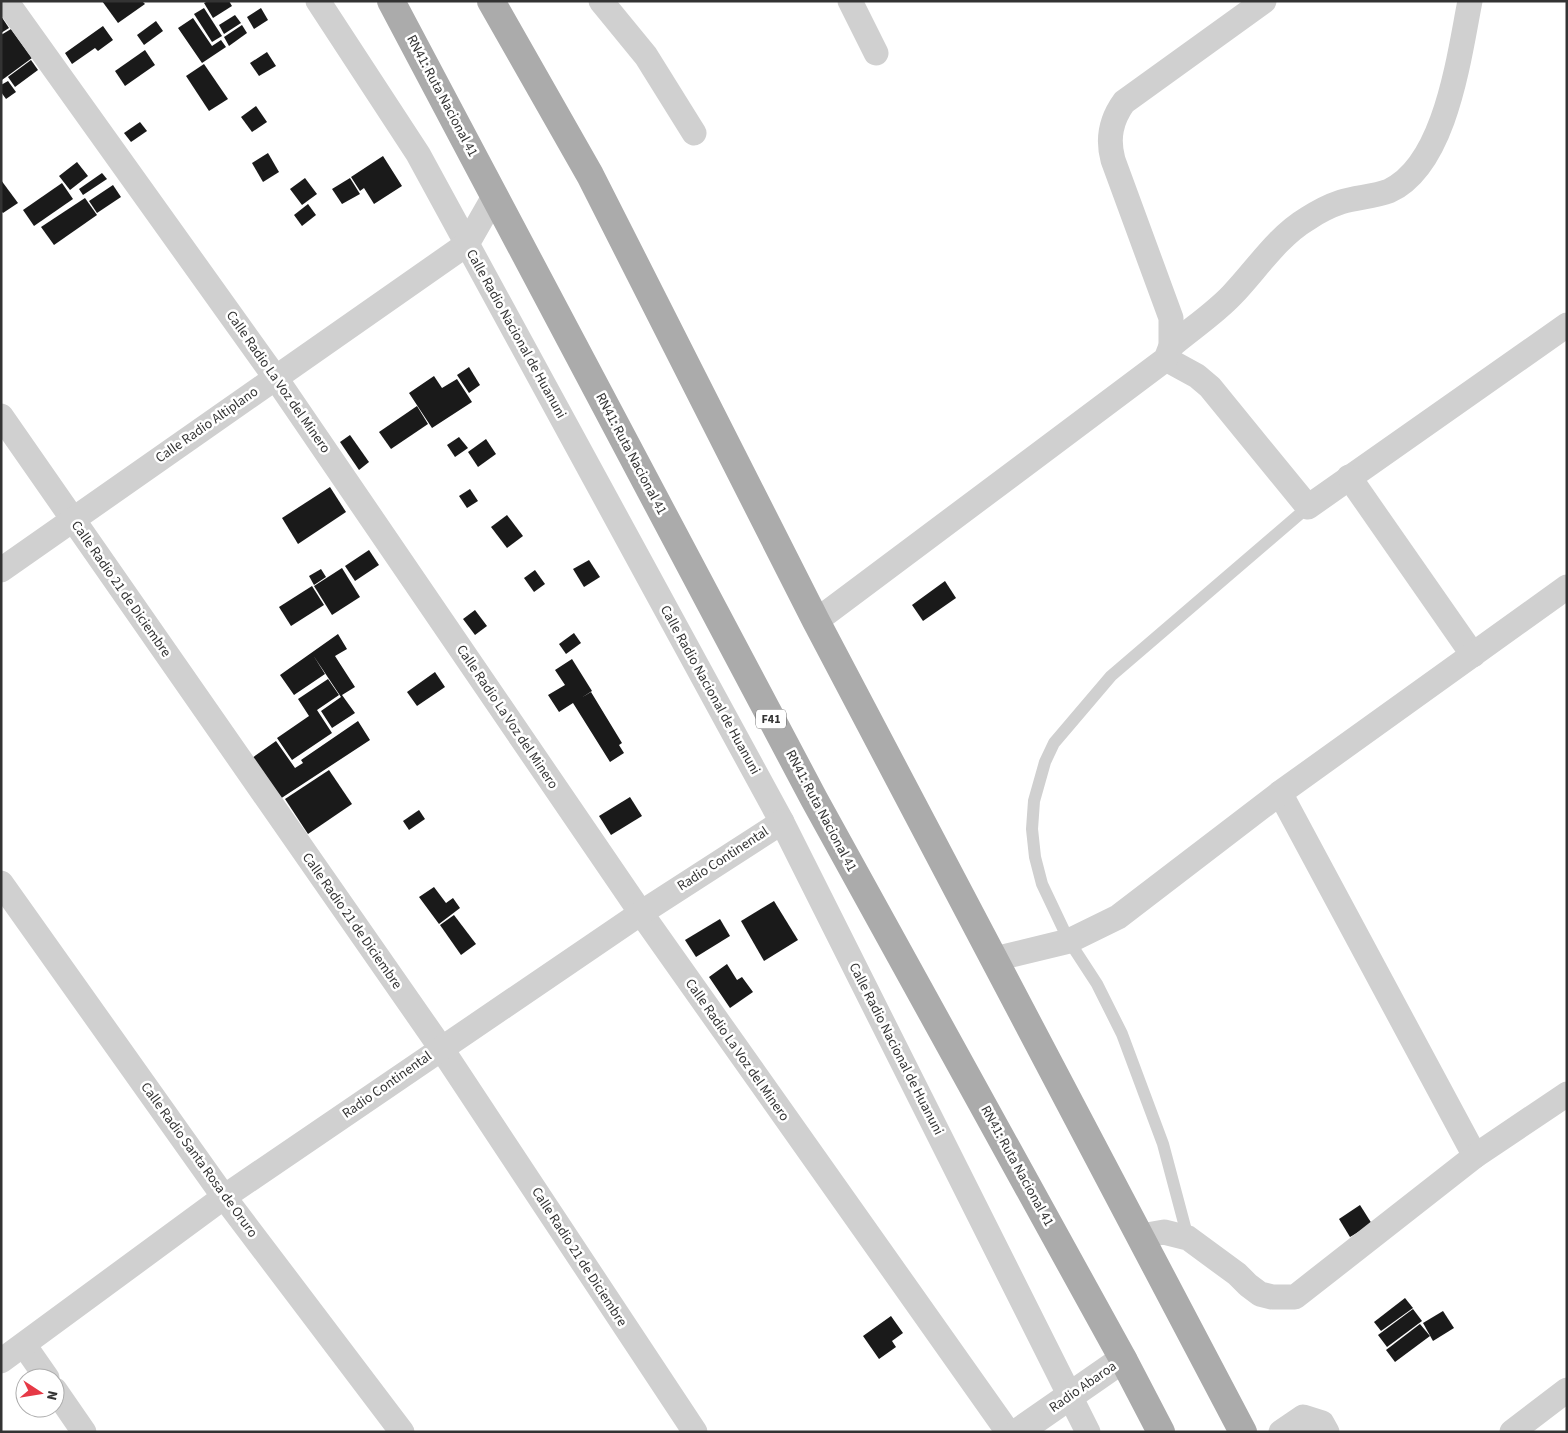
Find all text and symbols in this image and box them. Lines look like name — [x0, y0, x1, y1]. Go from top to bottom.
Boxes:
street label: RN41: Ruta Nacional 41 — [401, 31, 483, 161]
street label: Calle Radio Nacional de Huanuni — [461, 246, 571, 422]
street label: Calle Radio La Voz del Minero — [221, 307, 335, 457]
street label: Calle Radio Altiplano — [152, 382, 262, 468]
street label: RN41: Ruta Nacional 41 — [590, 389, 672, 519]
street label: Calle Radio 21 de Diciembre — [66, 517, 176, 661]
street label: Calle Radio Nacional de Huanuni — [655, 602, 765, 778]
street label: Calle Radio La Voz del Minero — [451, 641, 563, 793]
road number: F41 — [756, 710, 786, 729]
street label: RN41: Ruta Nacional 41 — [780, 746, 862, 876]
street label: Radio Continental — [673, 822, 773, 896]
street label: Calle Radio 21 de Diciembre — [297, 849, 407, 993]
street label: Calle Radio Nacional de Huanuni — [844, 959, 948, 1139]
street label: Calle Radio La Voz del Minero — [680, 975, 794, 1125]
street label: Radio Continental — [338, 1046, 436, 1123]
street label: Calle Radio Santa Rosa de Oruro — [136, 1078, 262, 1242]
street label: RN41: Ruta Nacional 41 — [975, 1102, 1059, 1230]
street label: Calle Radio 21 de Diciembre — [526, 1183, 632, 1331]
street label: Radio Abaroa — [1045, 1356, 1121, 1418]
north arrow — [15, 1368, 65, 1418]
text: N — [41, 1389, 62, 1402]

